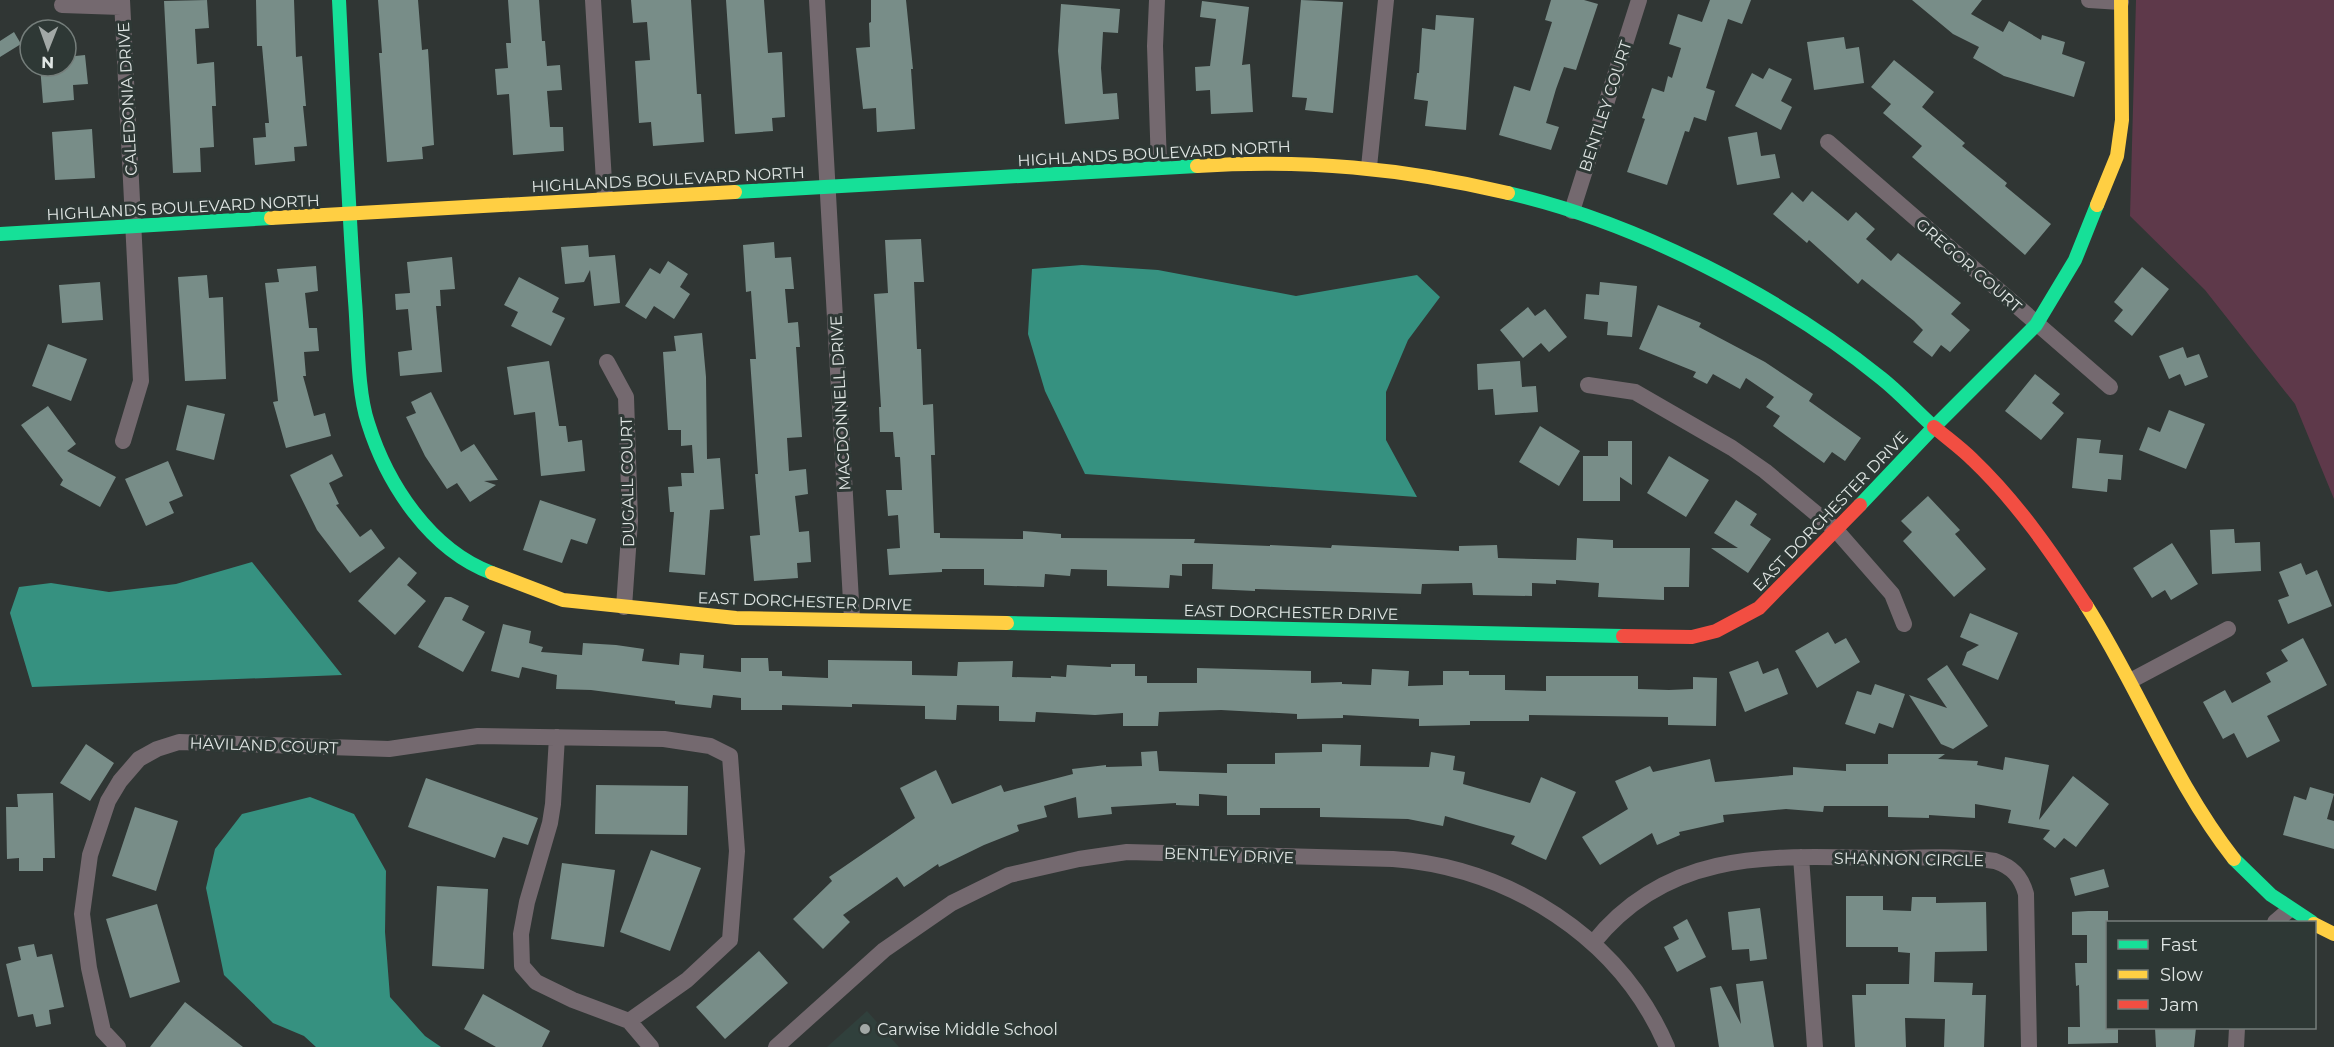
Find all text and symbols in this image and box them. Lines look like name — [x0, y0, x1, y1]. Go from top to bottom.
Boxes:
north arrow — [18, 18, 78, 78]
street label: CALEDONIA DRIVE — [114, 22, 141, 176]
street label: BENTLEY COURT — [1575, 37, 1636, 174]
text: N — [41, 53, 54, 72]
street label: HIGHLANDS BOULEVARD NORTH — [1017, 137, 1291, 170]
street label: HIGHLANDS BOULEVARD NORTH — [531, 163, 805, 196]
street label: HIGHLANDS BOULEVARD NORTH — [46, 191, 320, 224]
street label: GREGOR COURT — [1912, 214, 2026, 317]
street label: MACDONNELL DRIVE — [826, 315, 855, 491]
street label: DUGALL COURT — [617, 416, 638, 547]
street label: EAST DORCHESTER DRIVE — [1749, 427, 1912, 595]
street label: EAST DORCHESTER DRIVE — [697, 588, 913, 615]
street label: EAST DORCHESTER DRIVE — [1183, 601, 1399, 624]
street label: HAVILAND COURT — [189, 733, 339, 758]
street label: BENTLEY DRIVE — [1164, 844, 1294, 867]
street label: SHANNON CIRCLE — [1834, 849, 1984, 870]
legend — [2106, 921, 2316, 1029]
text: Fast — [2160, 934, 2198, 956]
text: Slow — [2160, 964, 2203, 986]
text: Jam — [2159, 994, 2199, 1016]
place label: Carwise Middle School — [877, 1020, 1058, 1039]
marker: Carwise Middle School — [858, 1022, 872, 1036]

